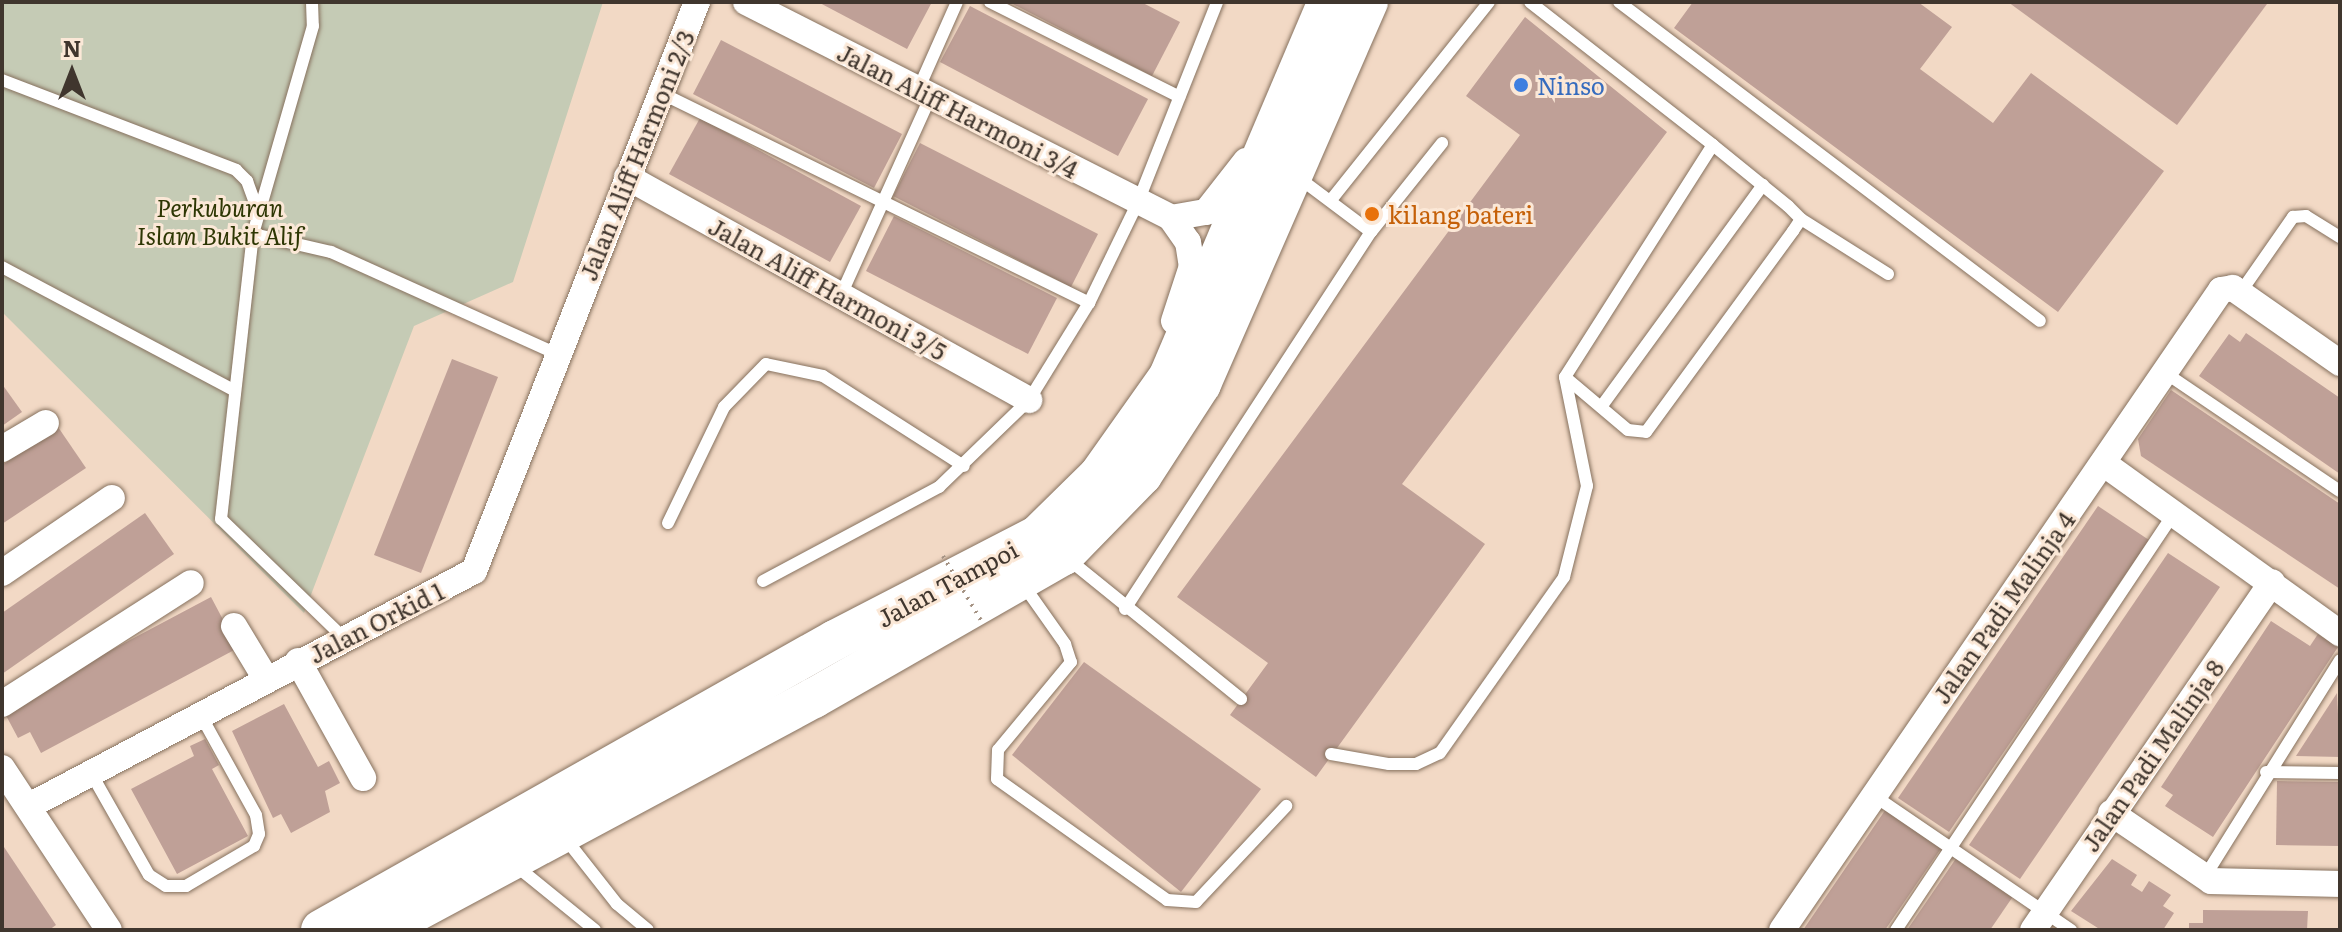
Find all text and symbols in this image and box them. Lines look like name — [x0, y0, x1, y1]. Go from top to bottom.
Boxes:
street label: Jalan Aliff Harmoni 2/3 — [573, 26, 699, 284]
text: N — [63, 31, 81, 64]
north arrow — [32, 32, 112, 112]
street label: Jalan Aliff Harmoni 3/4 — [833, 37, 1083, 183]
place label: Ninso — [1537, 71, 1605, 99]
marker: Ninso — [1512, 76, 1530, 94]
park label: Perkuburan Islam Bukit Alif — [137, 193, 303, 249]
place label: kilang bateri — [1388, 200, 1533, 228]
marker: kilang bateri — [1363, 205, 1381, 223]
street label: Jalan Aliff Harmoni 3/5 — [704, 211, 952, 365]
street label: Jalan Padi Malinja 4 — [1926, 506, 2080, 708]
street label: Jalan Tampoi — [872, 534, 1022, 632]
street label: Jalan Orkid 1 — [304, 576, 448, 668]
street label: Jalan Padi Malinja 8 — [2075, 654, 2229, 856]

